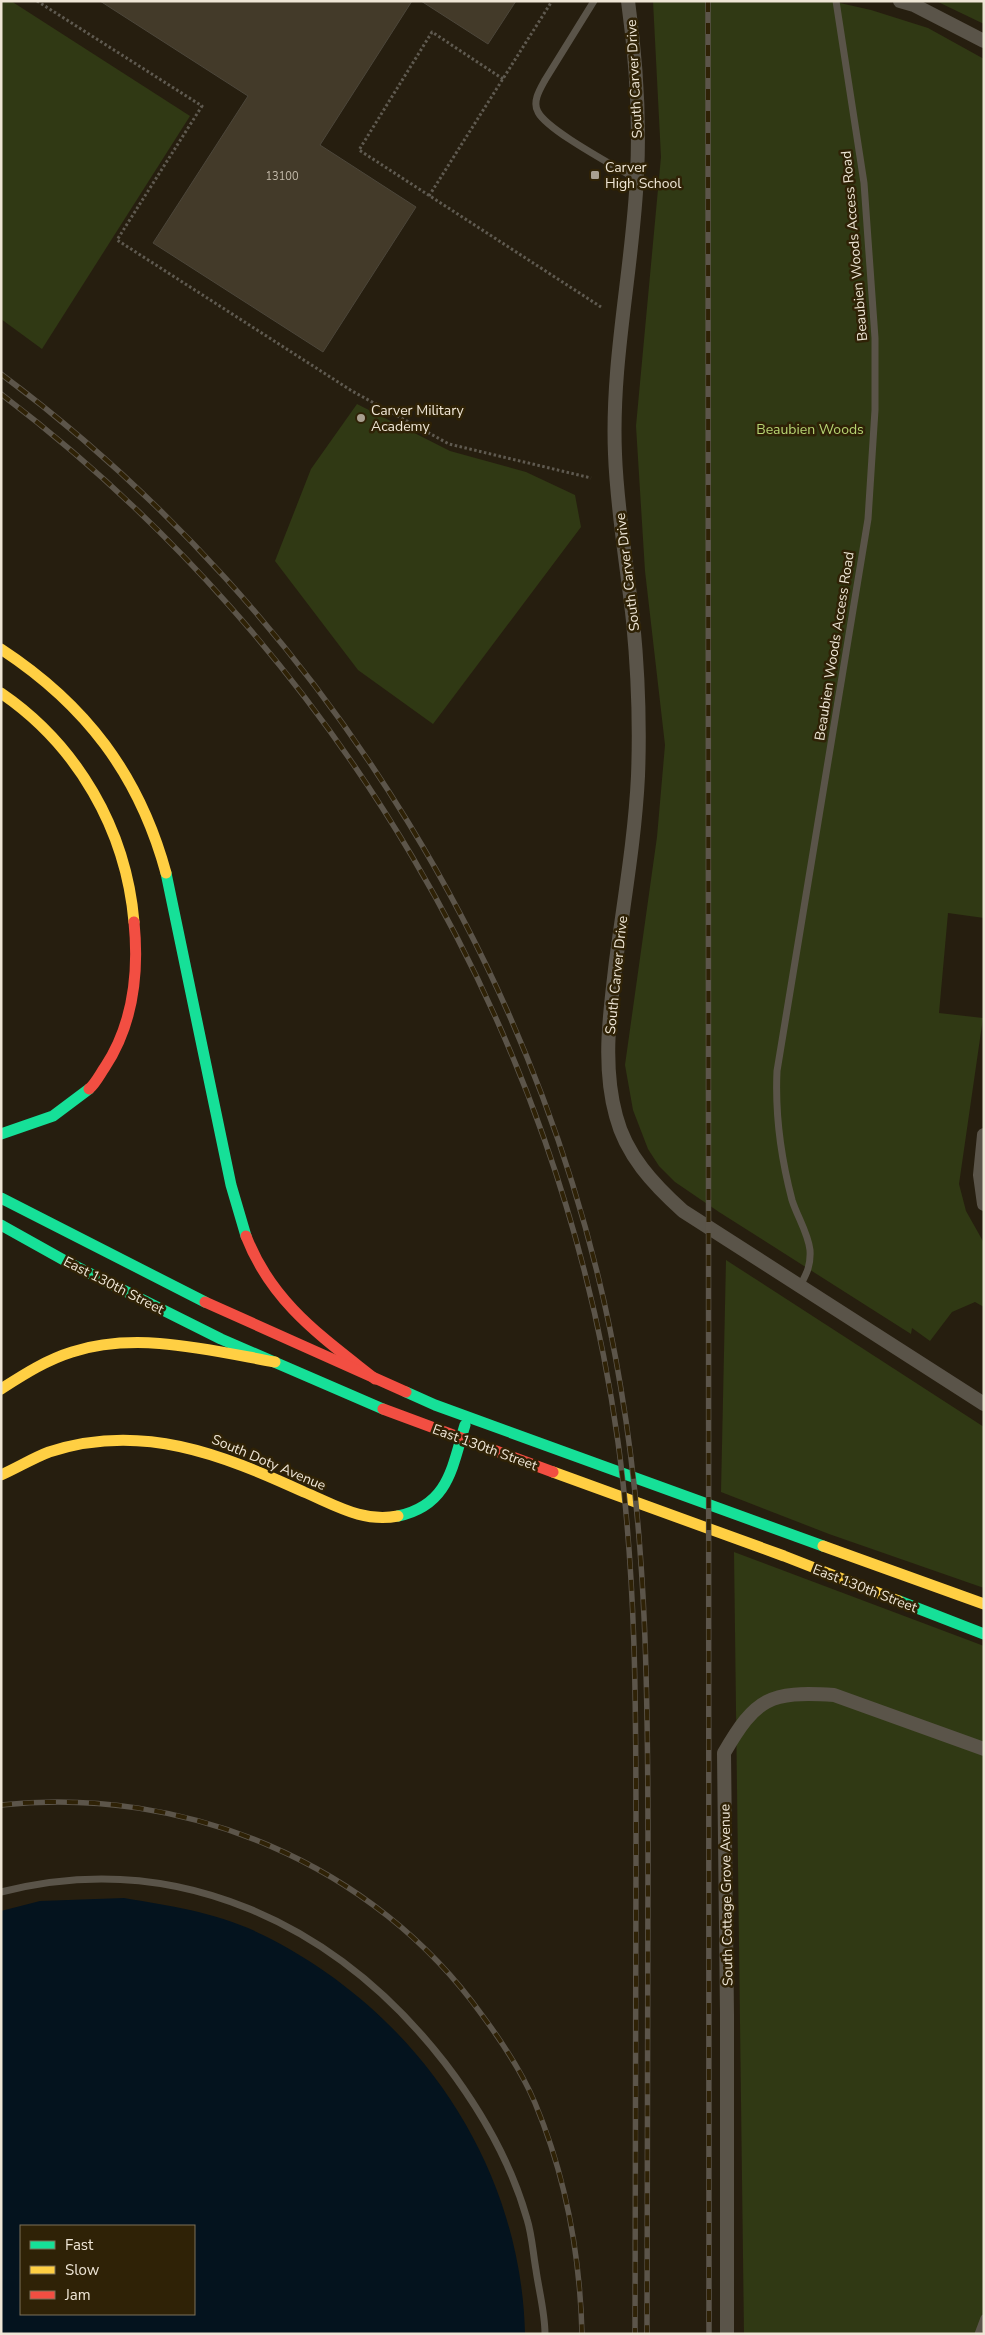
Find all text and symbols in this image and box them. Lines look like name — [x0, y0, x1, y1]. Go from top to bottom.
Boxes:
street label: South Carver Drive — [622, 19, 647, 139]
street label: Beaubien Woods Access Road — [837, 150, 872, 342]
place label: Carver High School — [605, 158, 682, 193]
house number: 13100 — [266, 169, 299, 184]
marker: Carver High School — [589, 169, 601, 181]
place label: Carver Military Academy — [371, 401, 465, 436]
marker: Carver Military Academy — [355, 412, 367, 424]
park label: Beaubien Woods — [756, 420, 864, 439]
street label: South Carver Drive — [611, 512, 644, 632]
street label: Beaubien Woods Access Road — [810, 550, 859, 742]
street label: South Carver Drive — [601, 915, 632, 1035]
street label: East 130th Street — [60, 1252, 167, 1319]
street label: East 130th Street — [430, 1420, 540, 1475]
street label: South Doty Avenue — [209, 1430, 329, 1495]
street label: East 130th Street — [810, 1560, 920, 1617]
street label: South Cottage Grove Avenue — [715, 1804, 738, 1986]
legend — [20, 2225, 195, 2315]
text: Fast — [65, 2235, 94, 2255]
text: Slow — [65, 2260, 100, 2280]
text: Jam — [64, 2285, 91, 2305]

